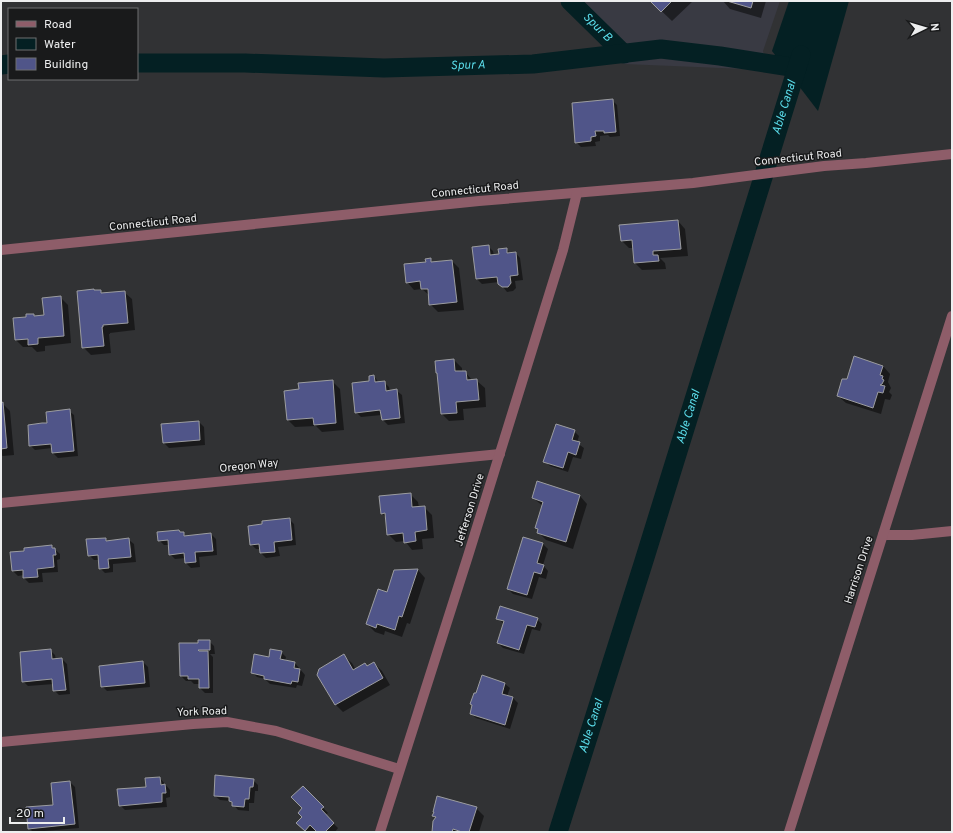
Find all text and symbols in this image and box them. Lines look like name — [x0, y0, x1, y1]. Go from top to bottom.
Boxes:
legend — [8, 8, 138, 80]
north arrow — [905, 8, 945, 48]
water label: Spur B — [579, 10, 616, 46]
text: Road — [44, 17, 72, 33]
text: N — [927, 23, 941, 32]
text: Water — [44, 37, 76, 53]
text: Building — [44, 57, 88, 73]
water label: Spur A — [450, 57, 486, 74]
water label: Able Canal — [769, 78, 801, 137]
street label: Connecticut Road — [754, 146, 842, 170]
street label: Connecticut Road — [431, 178, 519, 202]
street label: Connecticut Road — [109, 211, 197, 235]
water label: Able Canal — [673, 387, 705, 446]
street label: Oregon Way — [219, 456, 280, 476]
street label: Jefferson Drive — [452, 472, 488, 548]
street label: Harrison Drive — [841, 534, 877, 606]
water label: Able Canal — [576, 696, 608, 755]
street label: York Road — [177, 704, 227, 720]
scale bar — [10, 799, 64, 825]
text: 20 m — [16, 806, 44, 822]

